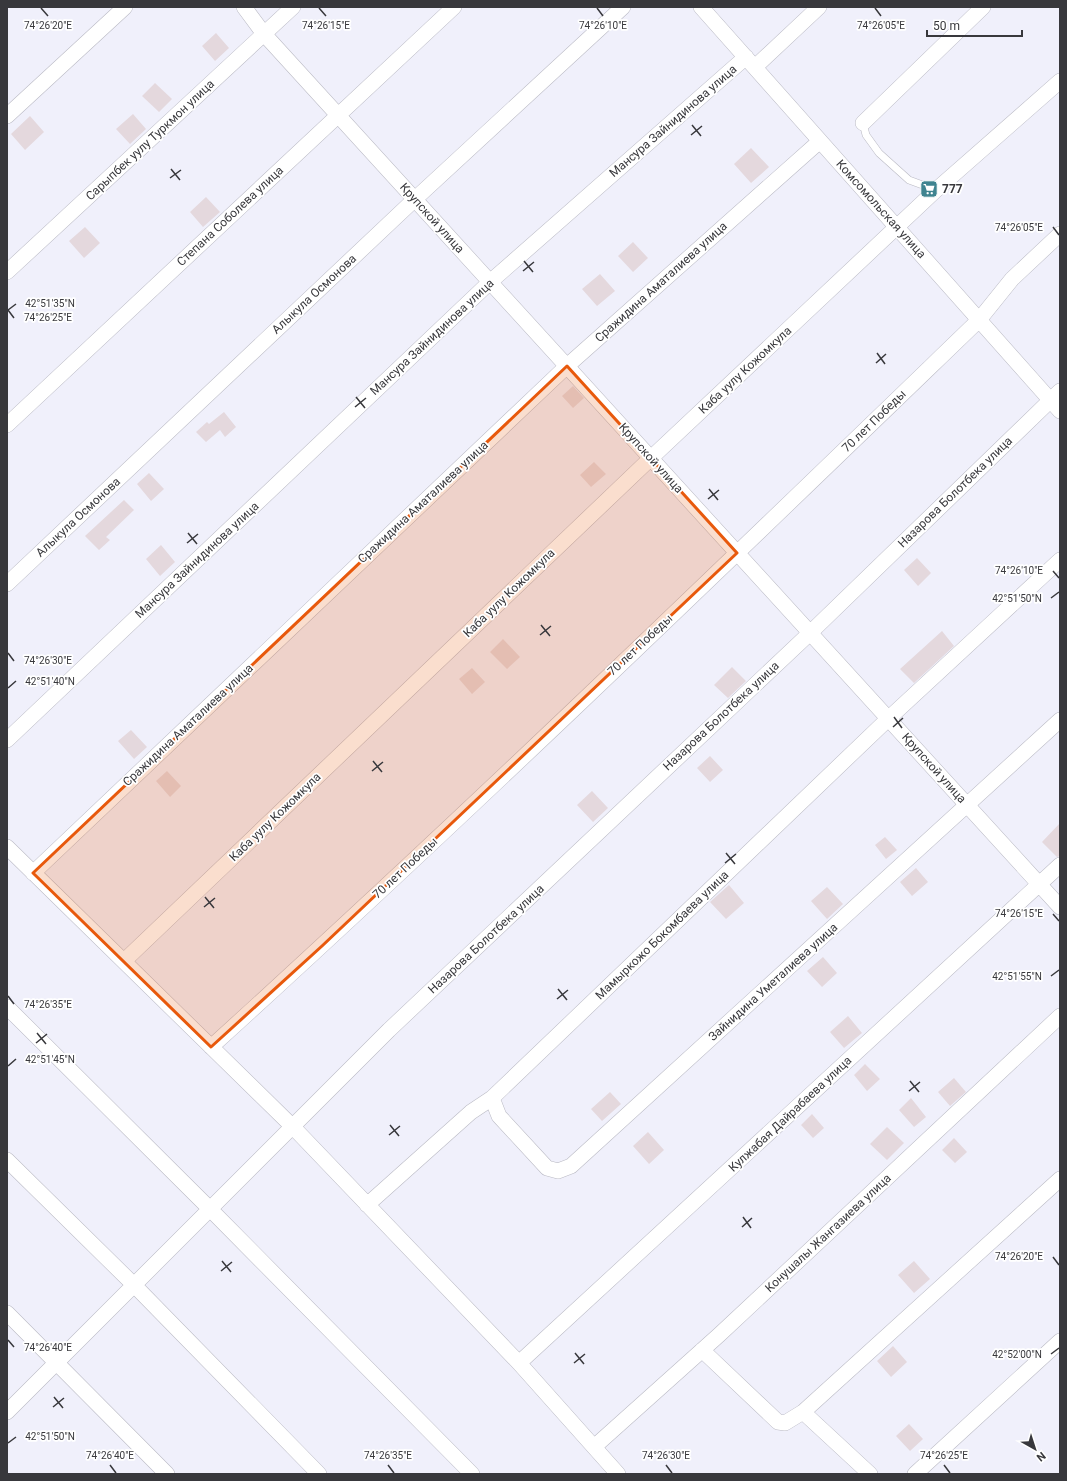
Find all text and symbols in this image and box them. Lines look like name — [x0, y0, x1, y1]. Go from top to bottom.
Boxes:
scale bar — [927, 12, 1022, 38]
text: 50 m — [933, 19, 960, 33]
text: 74°26'20"E — [24, 20, 72, 31]
text: 74°26'15"E — [302, 20, 350, 31]
text: 74°26'10"E — [579, 20, 627, 31]
text: 74°26'05"E — [857, 20, 905, 31]
street label: Мансура Зайнидинова улица — [607, 62, 739, 180]
street label: Сарыпбек уулу Туркмон улица — [83, 77, 217, 203]
street label: Комсомольская улица — [833, 157, 929, 261]
street label: Степана Соболева улица — [174, 163, 286, 269]
supermarket icon: 777 — [919, 179, 939, 199]
street label: Крупской улица — [397, 180, 467, 256]
place label: 777 — [942, 182, 963, 196]
street label: Сражидина Аматалиева улица — [592, 219, 730, 345]
text: 74°26'05"E — [995, 222, 1043, 233]
street label: Алыкула Осмонова — [269, 251, 359, 337]
street label: Мансура Зайнидинова улица — [367, 276, 497, 398]
text: 42°51'35"N — [25, 298, 75, 309]
text: 74°26'25"E — [24, 312, 72, 323]
street label: Каба уулу Кожомкула — [696, 323, 794, 417]
street label: 70 лет Победы — [839, 387, 909, 455]
street label: Крупской улица — [616, 420, 686, 496]
street label: Назарова Болотбека улица — [895, 434, 1015, 550]
street label: Сражидина Аматалиева улица — [355, 438, 491, 566]
street label: Алыкула Осмонова — [33, 474, 123, 560]
street label: Мансура Зайнидинова улица — [132, 499, 262, 621]
street label: Каба уулу Кожомкула — [460, 546, 558, 640]
text: 74°26'10"E — [995, 565, 1043, 576]
text: 42°51'50"N — [992, 593, 1042, 604]
street label: 70 лет Победы — [605, 611, 675, 679]
text: 74°26'30"E — [24, 655, 72, 666]
street label: Назарова Болотбека улица — [660, 659, 782, 773]
street label: Сражидина Аматалиева улица — [120, 661, 256, 789]
text: 42°51'40"N — [25, 676, 75, 687]
street label: Крупской улица — [899, 730, 969, 806]
street label: Каба уулу Кожомкула — [226, 770, 324, 864]
street label: 70 лет Победы — [370, 834, 440, 902]
street label: Мамыркожо Бокомбаева улица — [593, 868, 731, 1002]
street label: Назарова Болотбека улица — [425, 882, 547, 996]
text: 74°26'15"E — [995, 908, 1043, 919]
street label: Зайнидина Уметалиева улица — [706, 920, 840, 1044]
text: 42°51'55"N — [992, 971, 1042, 982]
text: 74°26'35"E — [24, 999, 72, 1010]
street label: Кулжабая Дайрабаева улица — [726, 1053, 854, 1175]
text: 42°51'45"N — [25, 1054, 75, 1065]
street label: Конушалы Жангазиева улица — [762, 1171, 894, 1295]
text: 74°26'20"E — [995, 1251, 1043, 1262]
text: 74°26'40"E — [24, 1342, 72, 1353]
text: 42°52'00"N — [992, 1349, 1042, 1360]
north arrow — [1015, 1429, 1055, 1469]
text: 42°51'50"N — [25, 1431, 75, 1442]
text: N — [1034, 1449, 1048, 1464]
text: 74°26'40"E — [86, 1450, 134, 1461]
text: 74°26'35"E — [364, 1450, 412, 1461]
text: 74°26'30"E — [642, 1450, 690, 1461]
text: 74°26'25"E — [920, 1450, 968, 1461]

